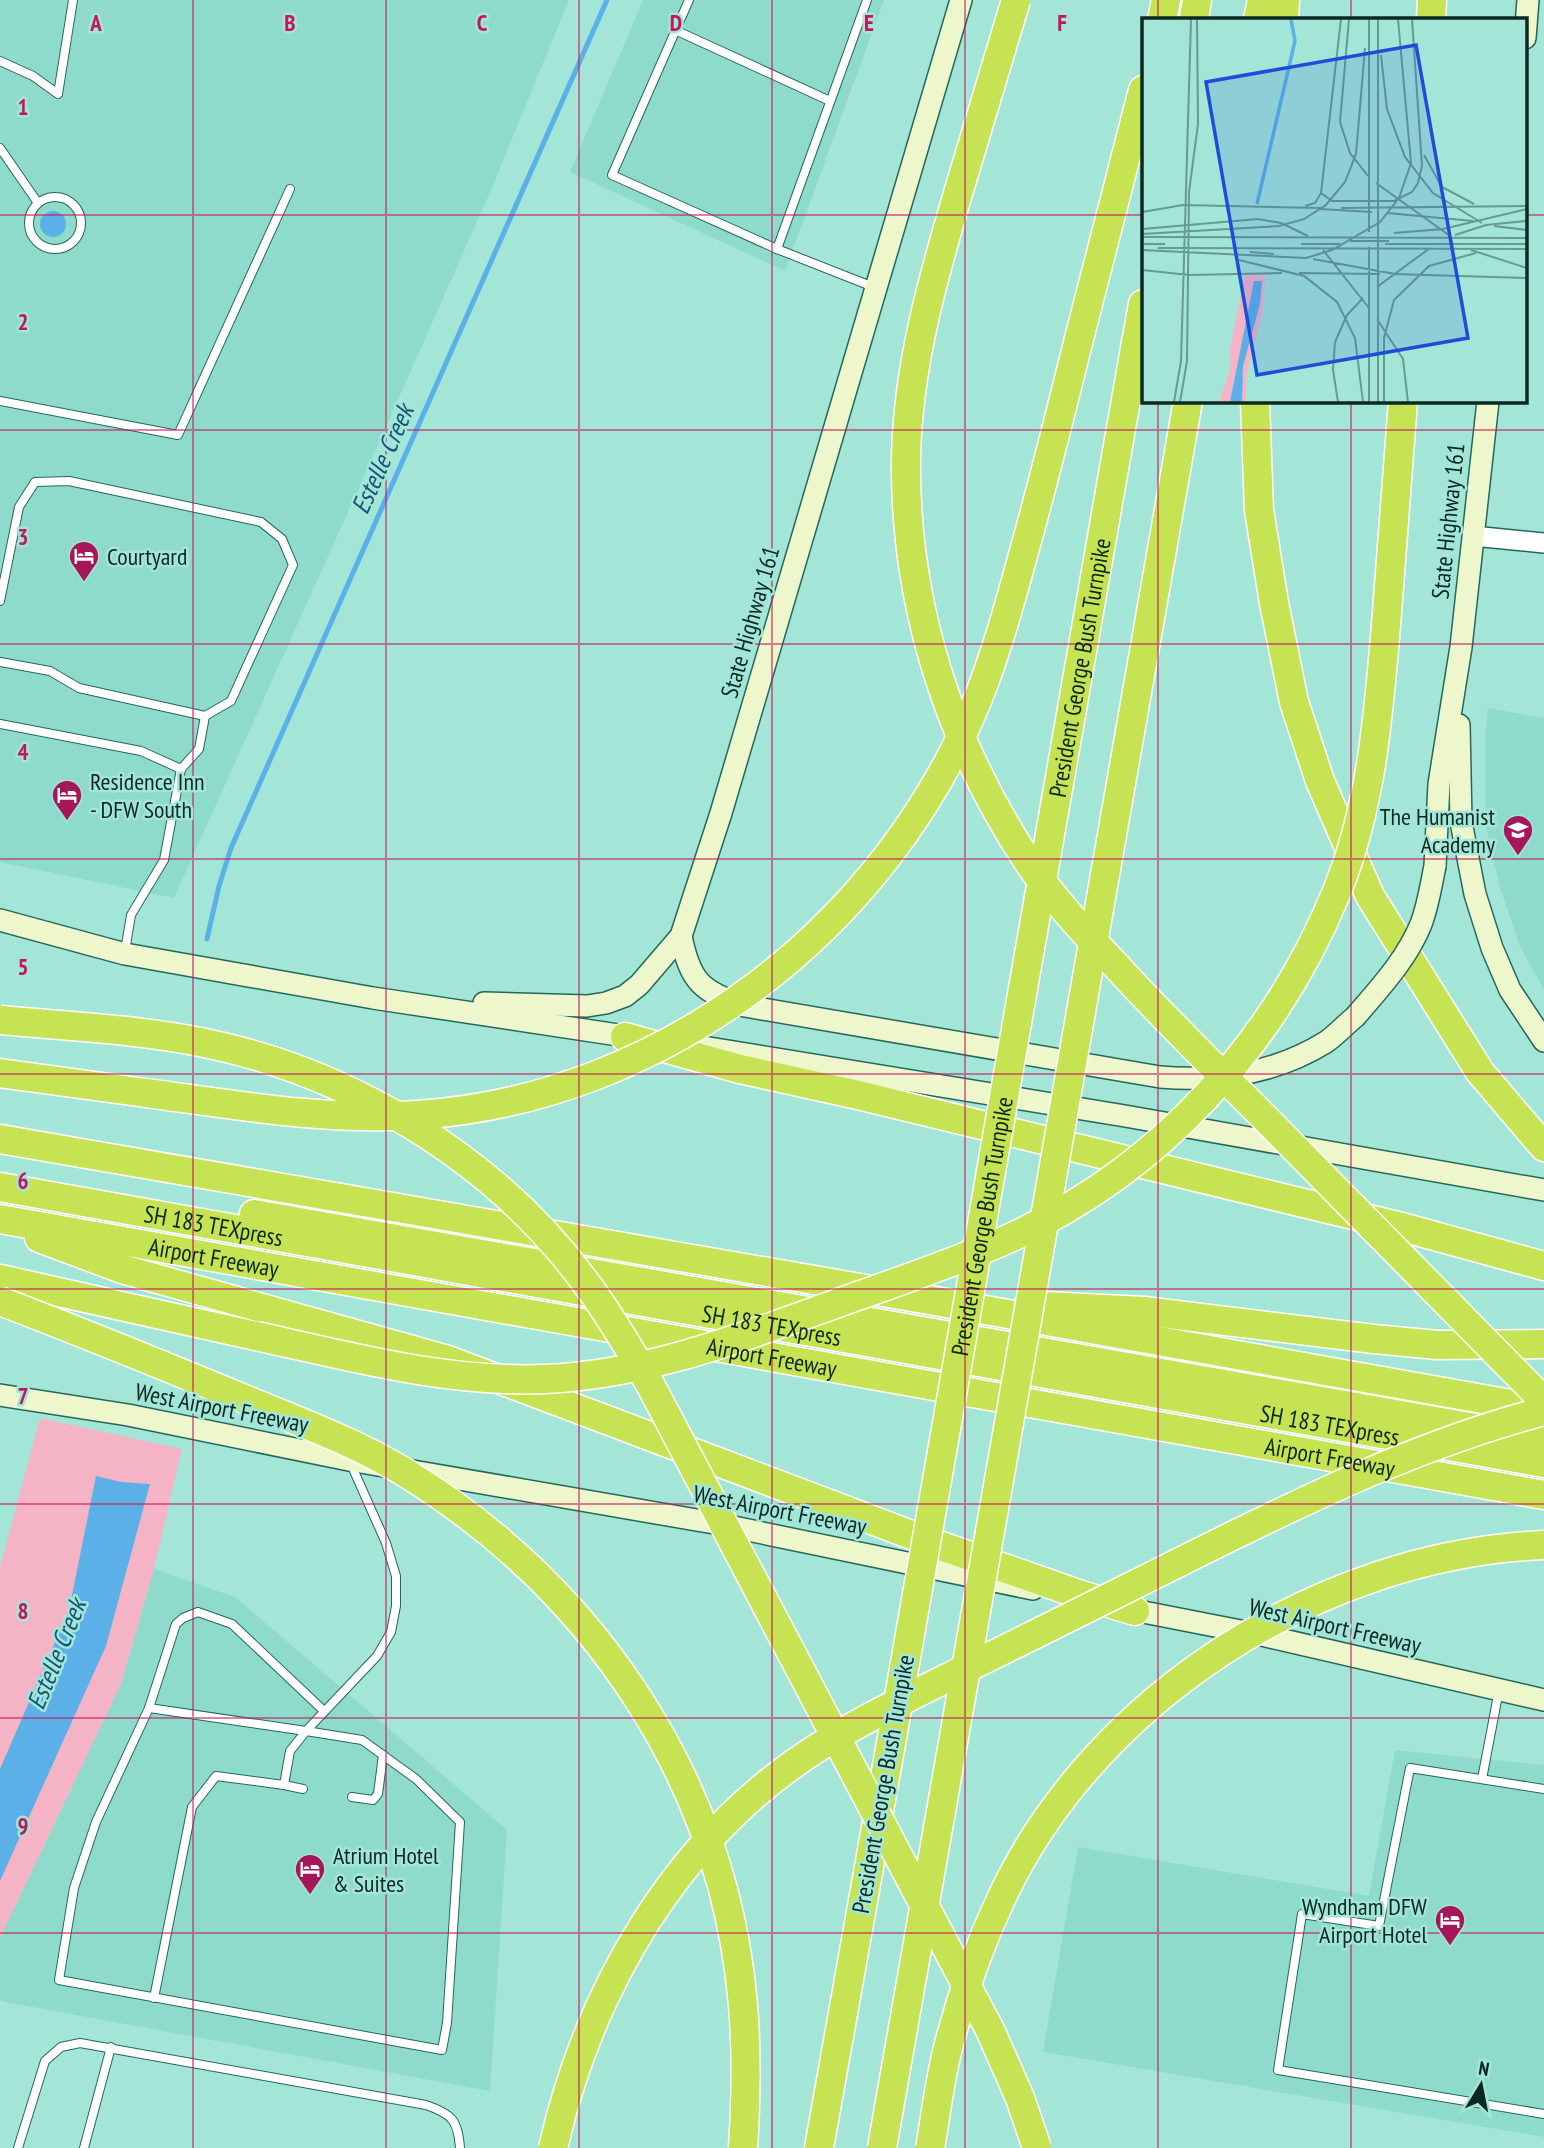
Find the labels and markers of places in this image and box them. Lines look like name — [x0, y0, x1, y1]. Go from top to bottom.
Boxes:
hotel icon: Courtyard — [67, 539, 101, 583]
place label: Courtyard — [107, 541, 187, 572]
place label: Residence Inn - DFW South — [90, 766, 204, 825]
hotel icon: Residence Inn - DFW South — [50, 778, 84, 822]
place label: The Humanist Academy — [1380, 801, 1495, 860]
school or university icon: The Humanist Academy — [1501, 813, 1535, 857]
place label: Atrium Hotel & Suites — [333, 1840, 439, 1899]
hotel icon: Atrium Hotel & Suites — [293, 1852, 327, 1896]
place label: Wyndham DFW Airport Hotel — [1302, 1891, 1427, 1950]
hotel icon: Wyndham DFW Airport Hotel — [1433, 1903, 1467, 1947]

